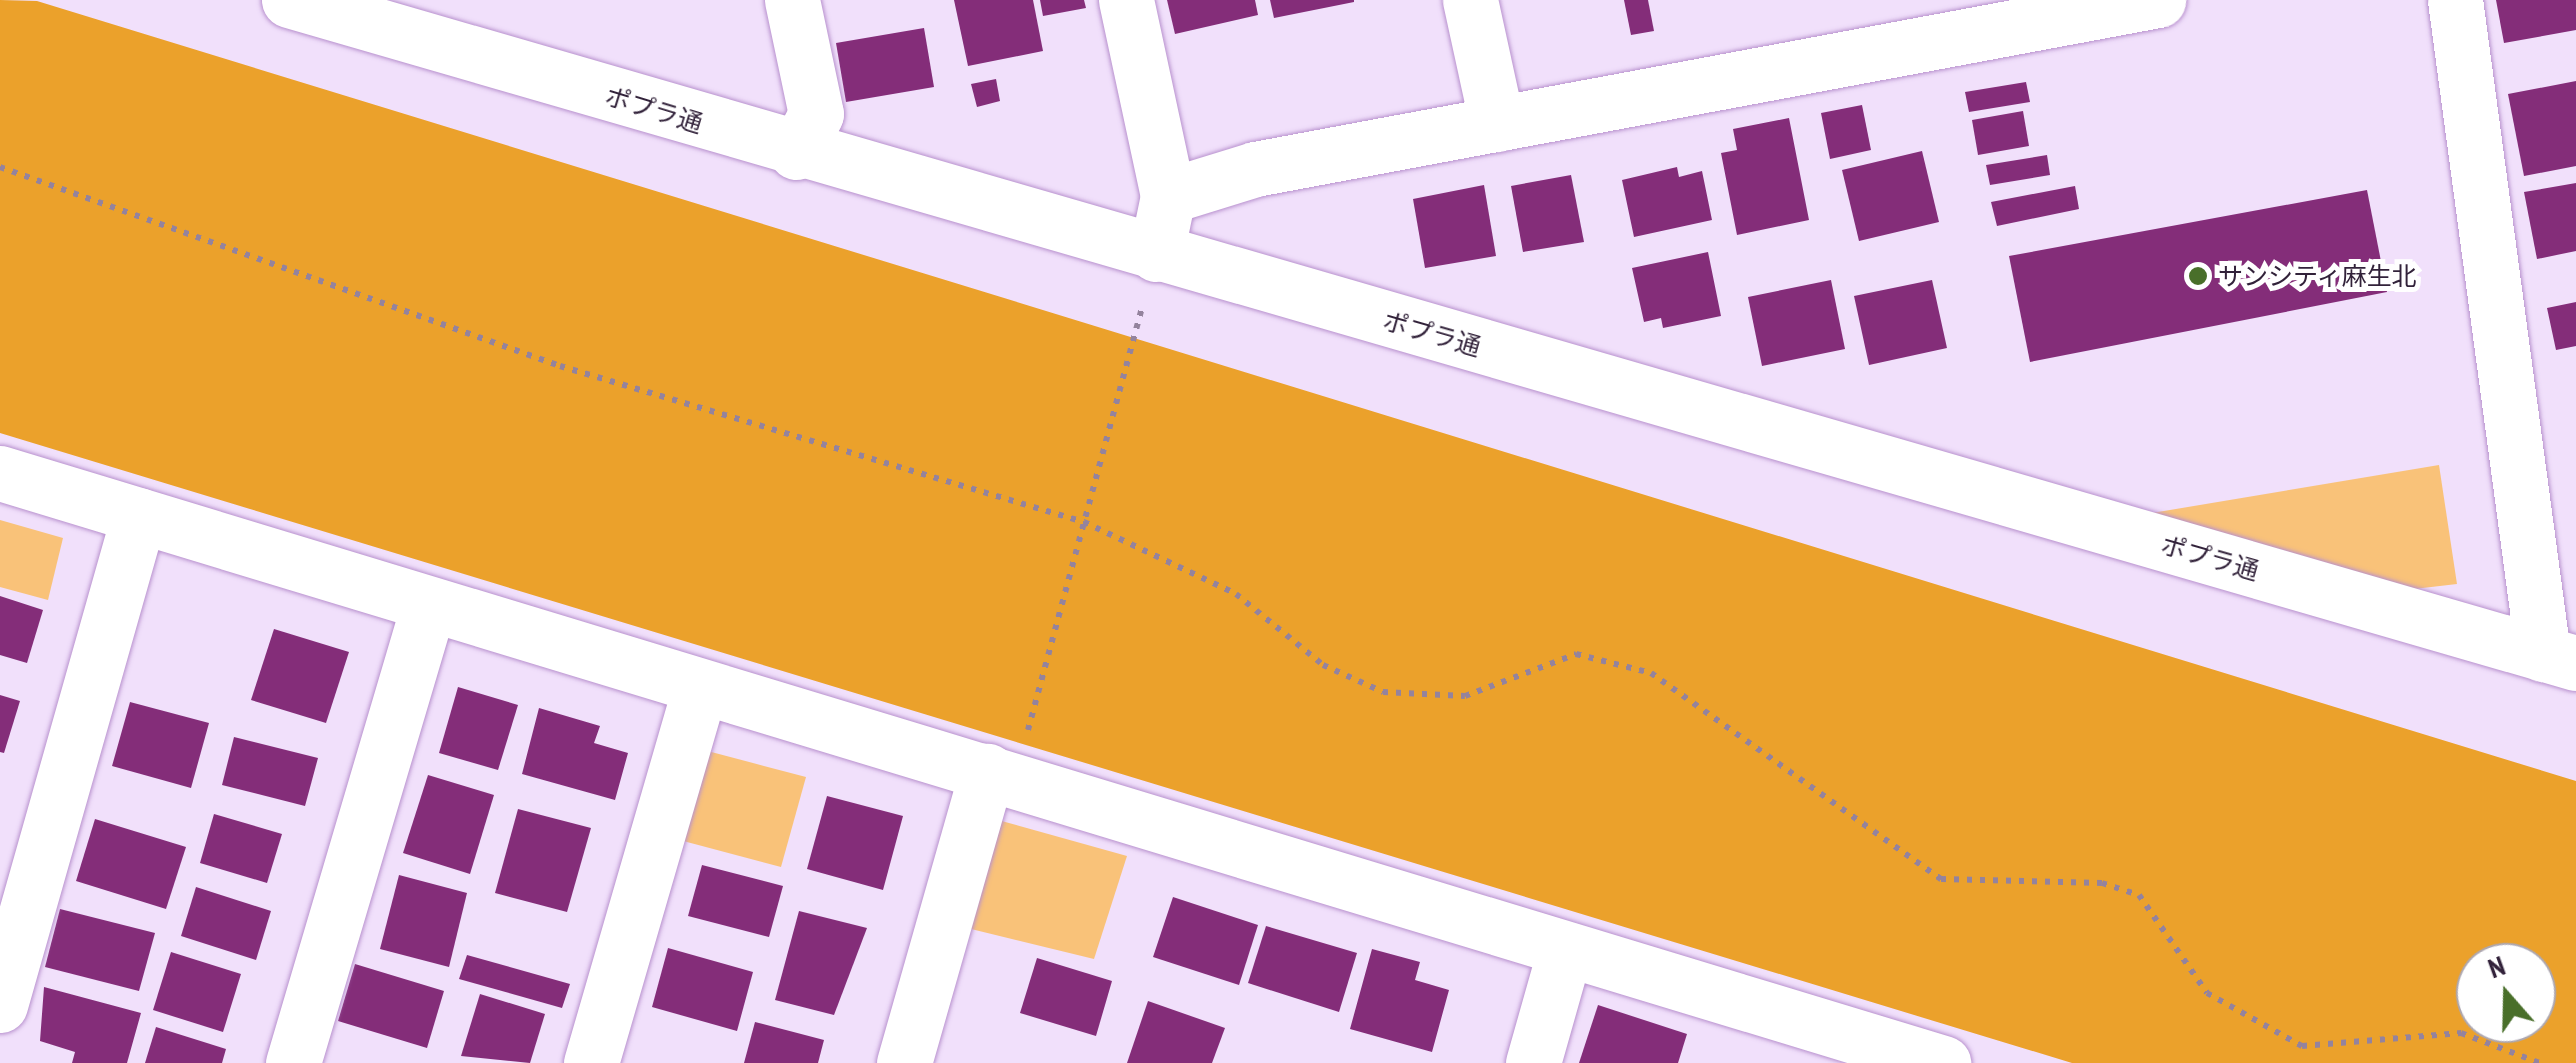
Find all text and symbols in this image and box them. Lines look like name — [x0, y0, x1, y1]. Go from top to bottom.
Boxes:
street label: ポプラ通 — [602, 81, 706, 139]
place label: サンシティ麻生北 — [2218, 261, 2418, 291]
marker: サンシティ麻生北 — [2187, 265, 2209, 287]
street label: ポプラ通 — [1380, 306, 1484, 362]
street label: ポプラ通 — [2158, 530, 2262, 586]
north arrow — [2456, 943, 2556, 1043]
text: N — [2483, 946, 2510, 986]

